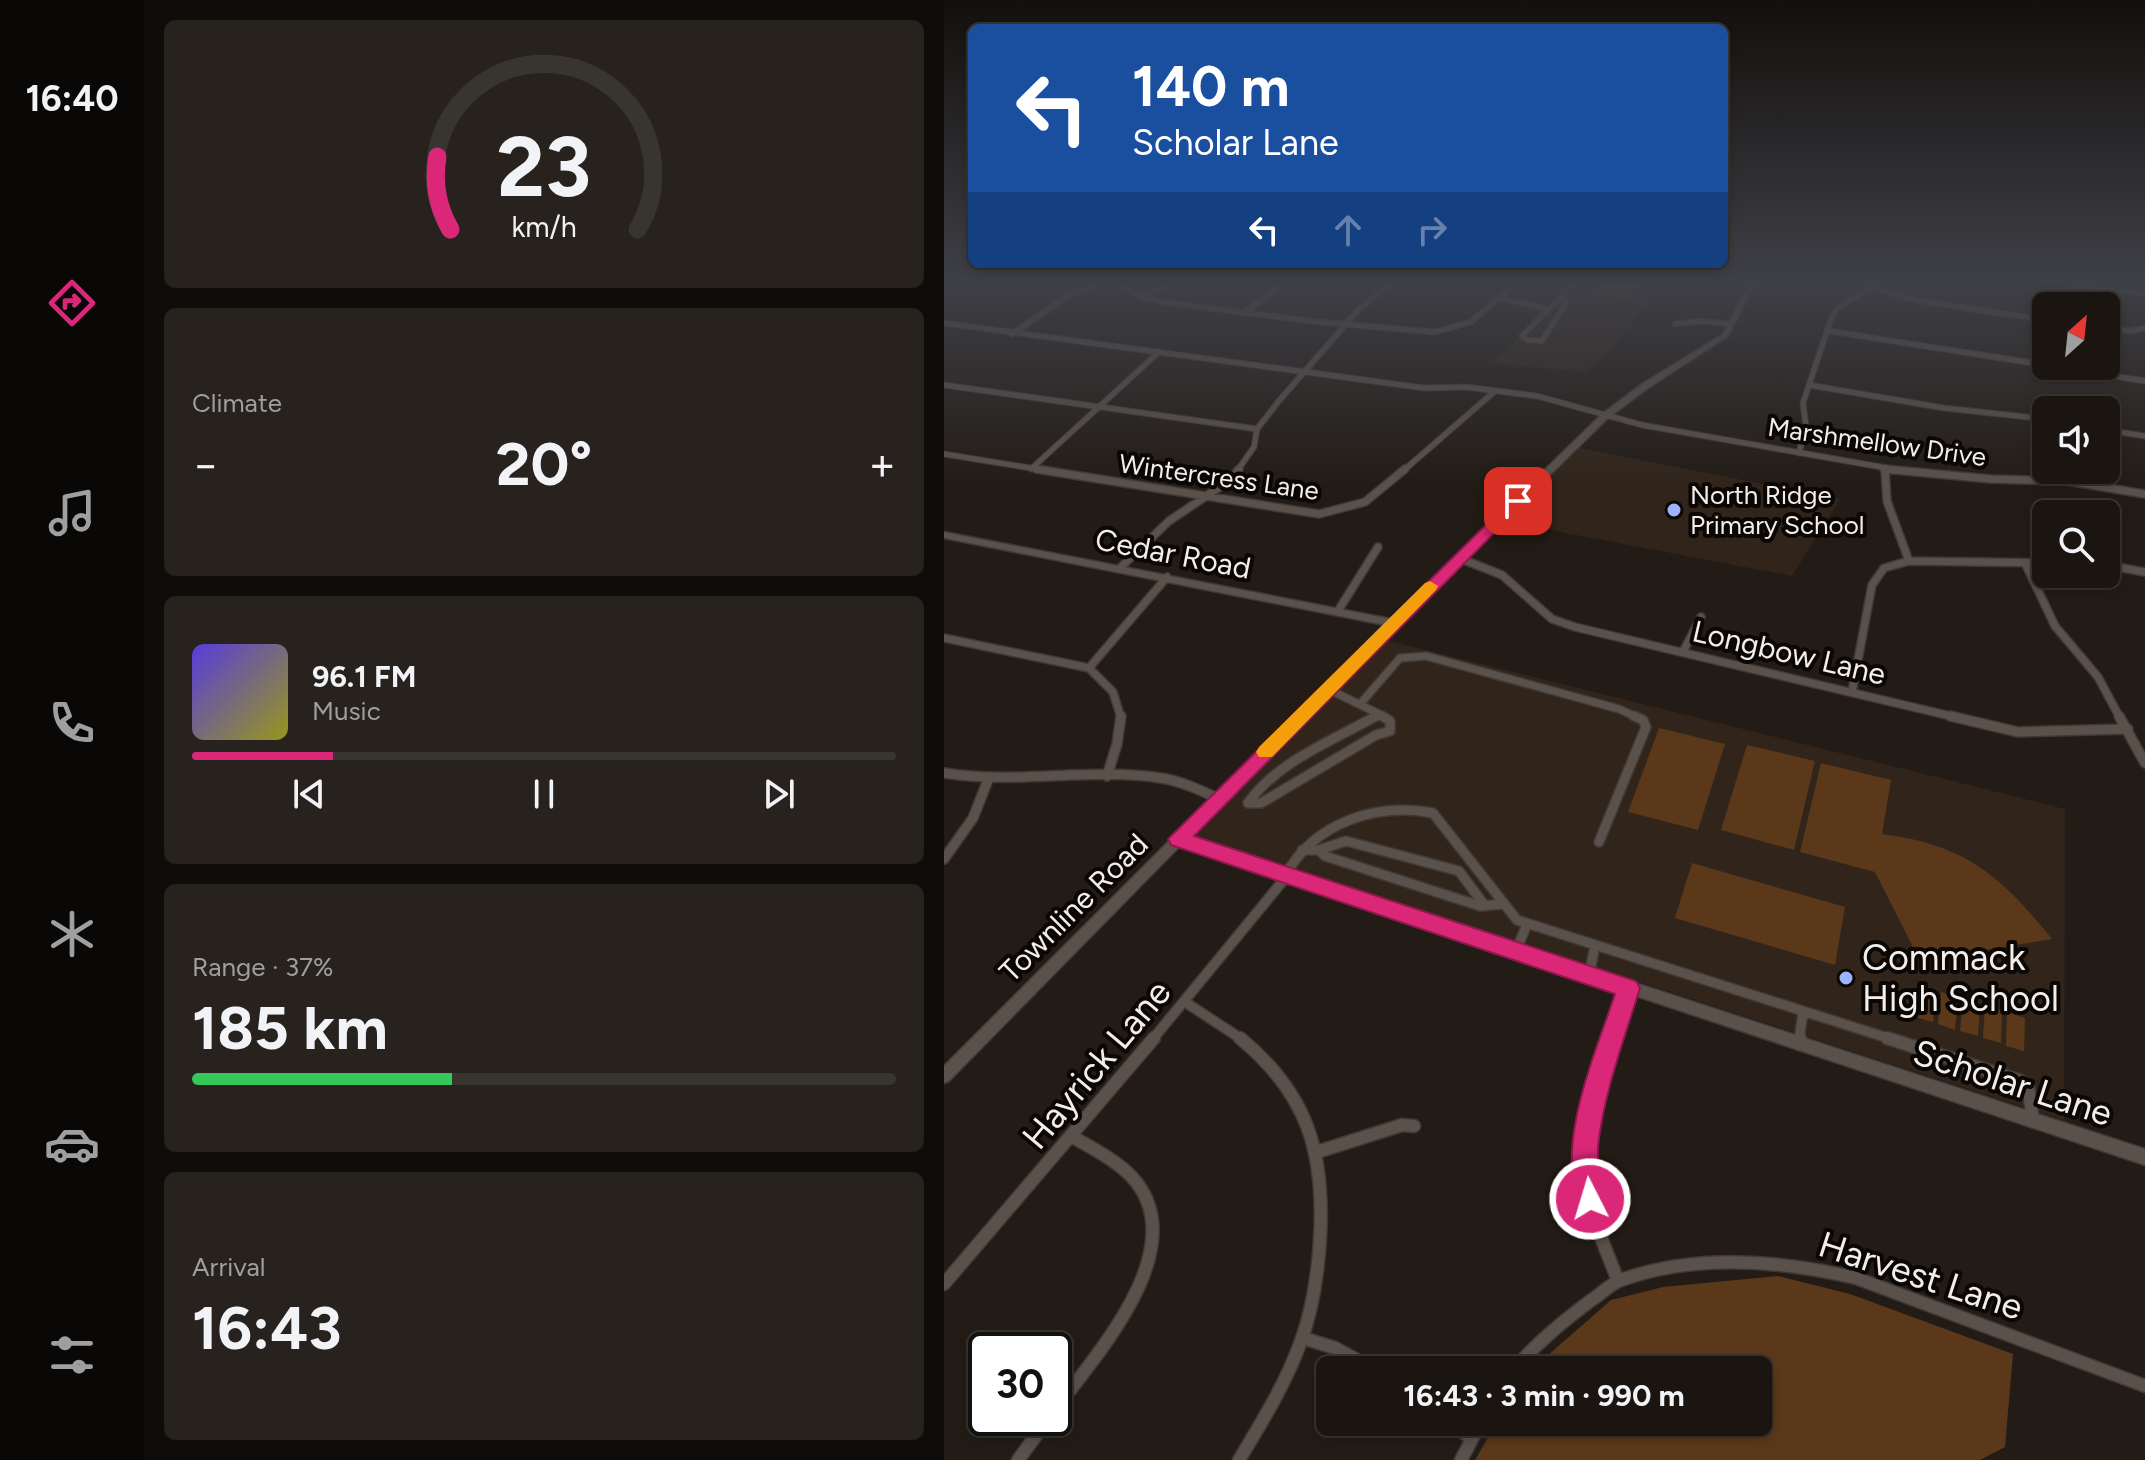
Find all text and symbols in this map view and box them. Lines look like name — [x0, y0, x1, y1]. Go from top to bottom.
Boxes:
text: 140 m — [1132, 53, 1290, 120]
icon: left — [1000, 56, 1104, 160]
text: 16:40 — [25, 77, 119, 120]
text: 23 — [497, 117, 591, 217]
text: Scholar Lane — [1132, 121, 1339, 164]
icon: left — [1242, 208, 1286, 252]
icon: ahead — [1326, 208, 1370, 252]
icon: right — [1410, 208, 1454, 252]
text: km/h — [511, 210, 577, 244]
icon: directions — [44, 275, 100, 331]
north arrow — [2032, 292, 2120, 380]
map controls — [2032, 292, 2120, 588]
text: Climate — [192, 387, 282, 419]
button: sound — [2032, 396, 2120, 484]
street label: Marshmellow Drive — [1766, 411, 1988, 473]
text: 20° — [496, 428, 592, 500]
text: − — [192, 438, 219, 491]
text: + — [869, 438, 896, 491]
street label: Wintercress Lane — [1117, 447, 1321, 507]
pin — [1484, 467, 1552, 535]
icon: arrive — [1496, 479, 1540, 523]
place label: North Ridge Primary School — [1690, 479, 1864, 541]
icon: music — [44, 485, 100, 541]
button: search — [2032, 500, 2120, 588]
marker: North Ridge Primary School — [1665, 501, 1683, 519]
street label: Cedar Road — [1092, 520, 1254, 587]
street label: Longbow Lane — [1689, 612, 1889, 693]
text: 96.1 FM — [312, 658, 416, 695]
icon: phone — [44, 695, 100, 751]
text: Music — [312, 695, 381, 727]
icon: previous — [287, 772, 331, 816]
icon: pause — [522, 772, 566, 816]
icon: next — [757, 772, 801, 816]
street label: Townline Road — [992, 826, 1156, 990]
icon: climate — [44, 906, 100, 962]
place label: Commack High School — [1862, 936, 2059, 1020]
text: Range · 37% — [192, 951, 334, 983]
marker: Commack High School — [1837, 969, 1855, 987]
street label: Hayrick Lane — [1013, 971, 1179, 1158]
text: 185 km — [192, 992, 388, 1064]
street label: Scholar Lane — [1908, 1030, 2118, 1135]
icon: car — [44, 1116, 100, 1172]
position arrow — [1548, 1157, 1632, 1241]
street label: Harvest Lane — [1814, 1222, 2028, 1329]
text: Arrival — [192, 1251, 265, 1283]
text: 16:43 — [192, 1292, 342, 1364]
icon: filters — [44, 1327, 100, 1383]
speed limit sign: 30 — [968, 1332, 1072, 1436]
text: 16:43 · 3 min · 990 m — [1403, 1377, 1685, 1414]

